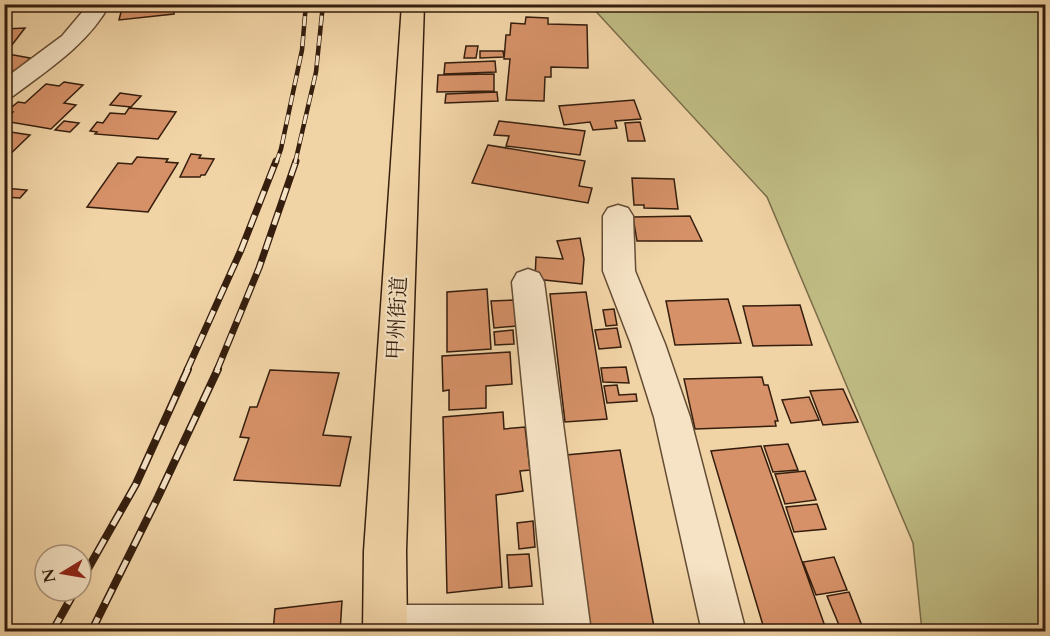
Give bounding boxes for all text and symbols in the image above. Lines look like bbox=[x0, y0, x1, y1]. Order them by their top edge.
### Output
street label: 甲州街道 bbox=[381, 275, 414, 361]
north arrow bbox=[33, 543, 93, 603]
text: N bbox=[37, 567, 61, 585]

